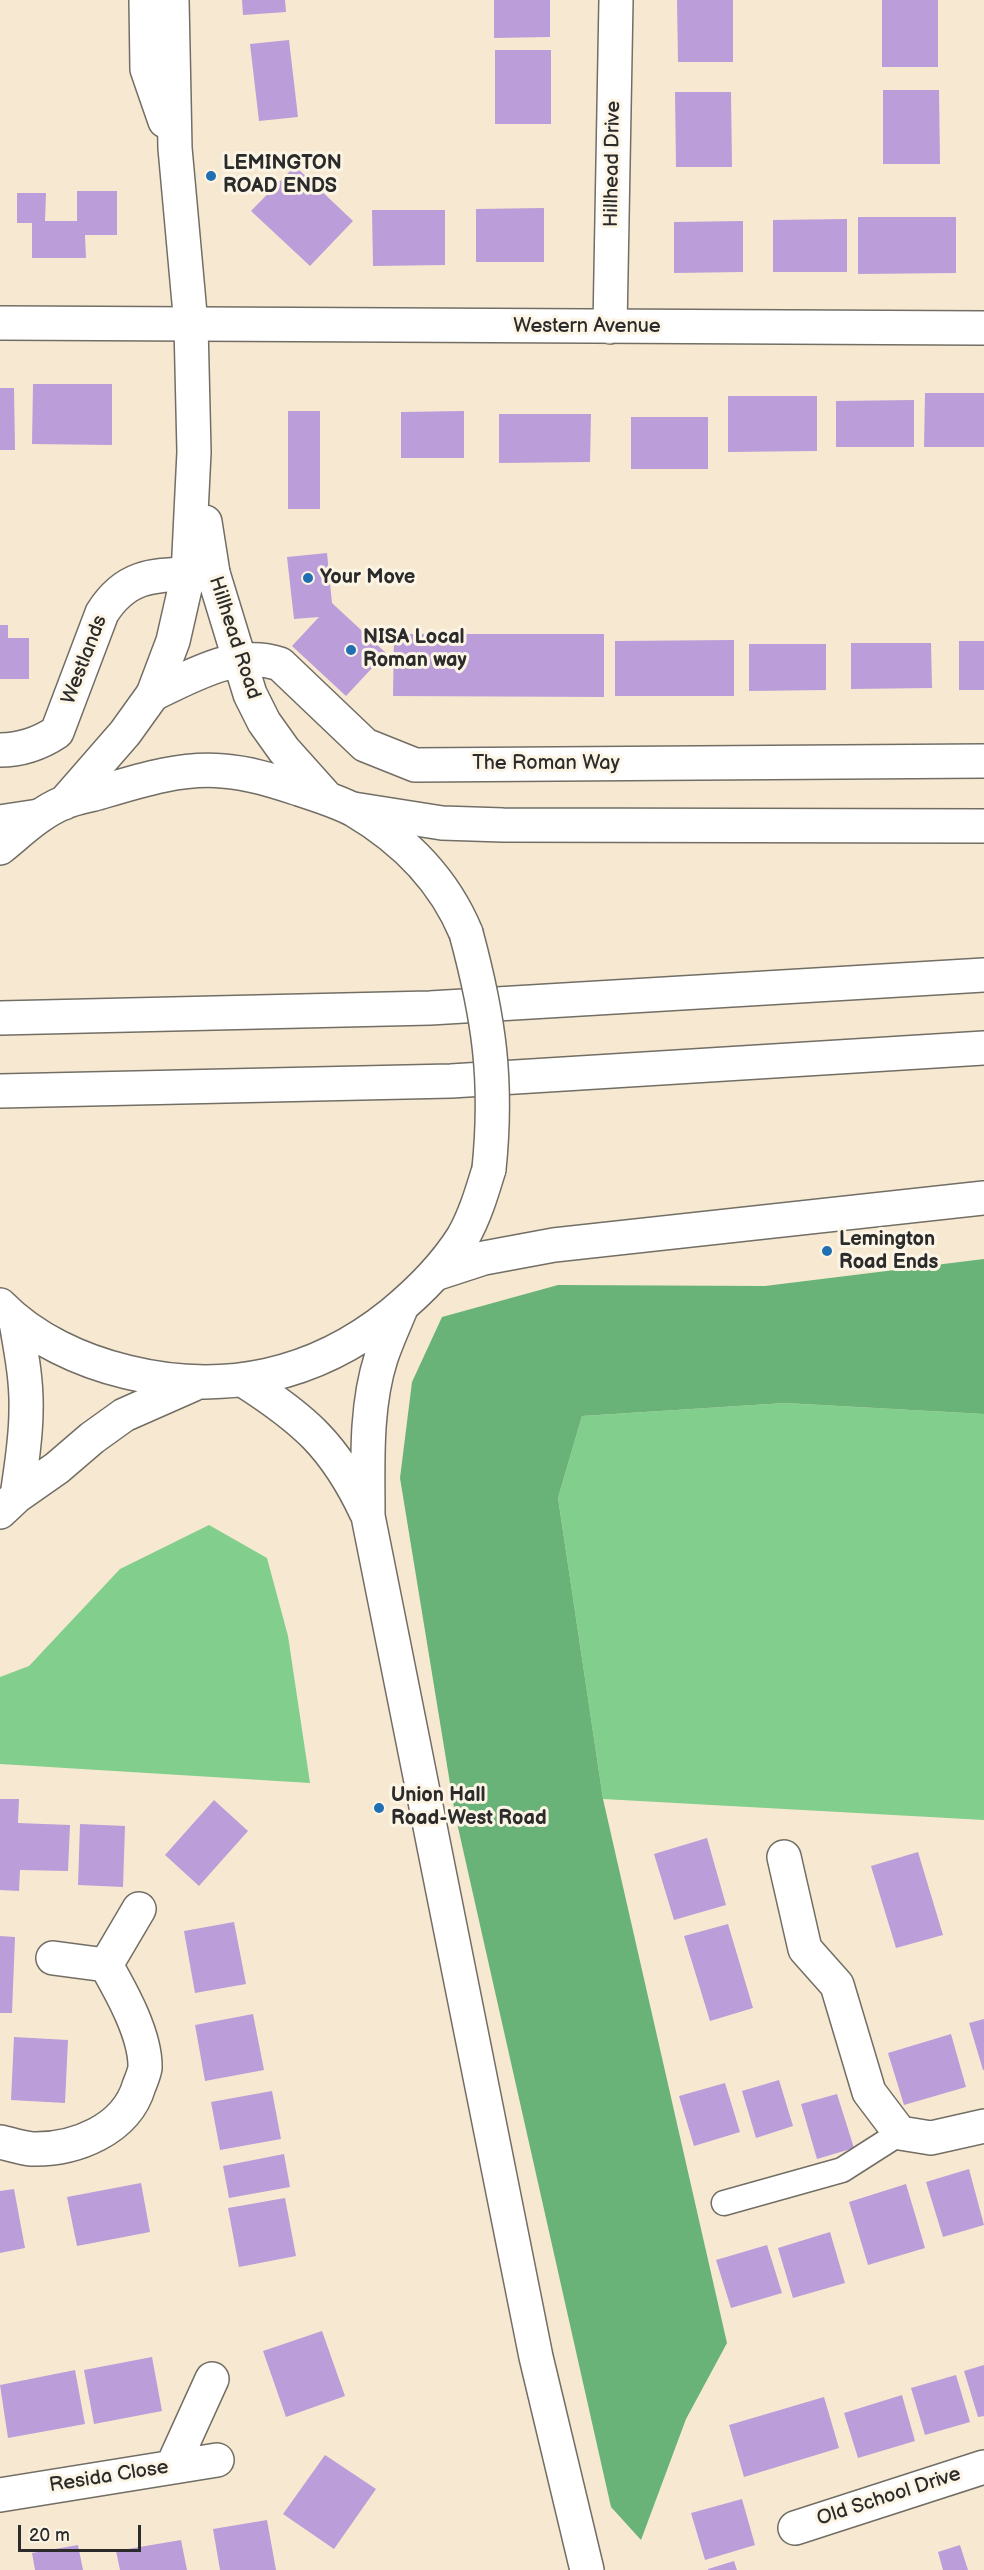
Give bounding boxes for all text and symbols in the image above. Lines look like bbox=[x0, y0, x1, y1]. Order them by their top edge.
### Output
street label: Hillhead Drive bbox=[600, 101, 626, 227]
place label: LEMINGTON ROAD ENDS bbox=[223, 152, 342, 199]
marker: LEMINGTON ROAD ENDS bbox=[204, 169, 218, 183]
street label: Western Avenue bbox=[513, 315, 661, 339]
place label: Your Move bbox=[320, 566, 415, 590]
marker: Your Move bbox=[301, 571, 315, 585]
street label: Hillhead Road bbox=[203, 574, 265, 702]
street label: Westlands bbox=[57, 612, 113, 708]
place label: NISA Local Roman way bbox=[363, 626, 467, 673]
marker: NISA Local Roman way bbox=[344, 643, 358, 657]
street label: The Roman Way bbox=[472, 752, 620, 776]
place label: Lemington Road Ends bbox=[839, 1228, 938, 1275]
marker: Lemington Road Ends bbox=[820, 1244, 834, 1258]
place label: Union Hall Road-West Road bbox=[391, 1784, 547, 1831]
marker: Union Hall Road-West Road bbox=[372, 1801, 386, 1815]
street label: Resida Close bbox=[48, 2456, 170, 2498]
street label: Old School Drive bbox=[814, 2462, 964, 2532]
scale bar bbox=[21, 2513, 144, 2551]
text: 20 m bbox=[29, 2525, 70, 2546]

